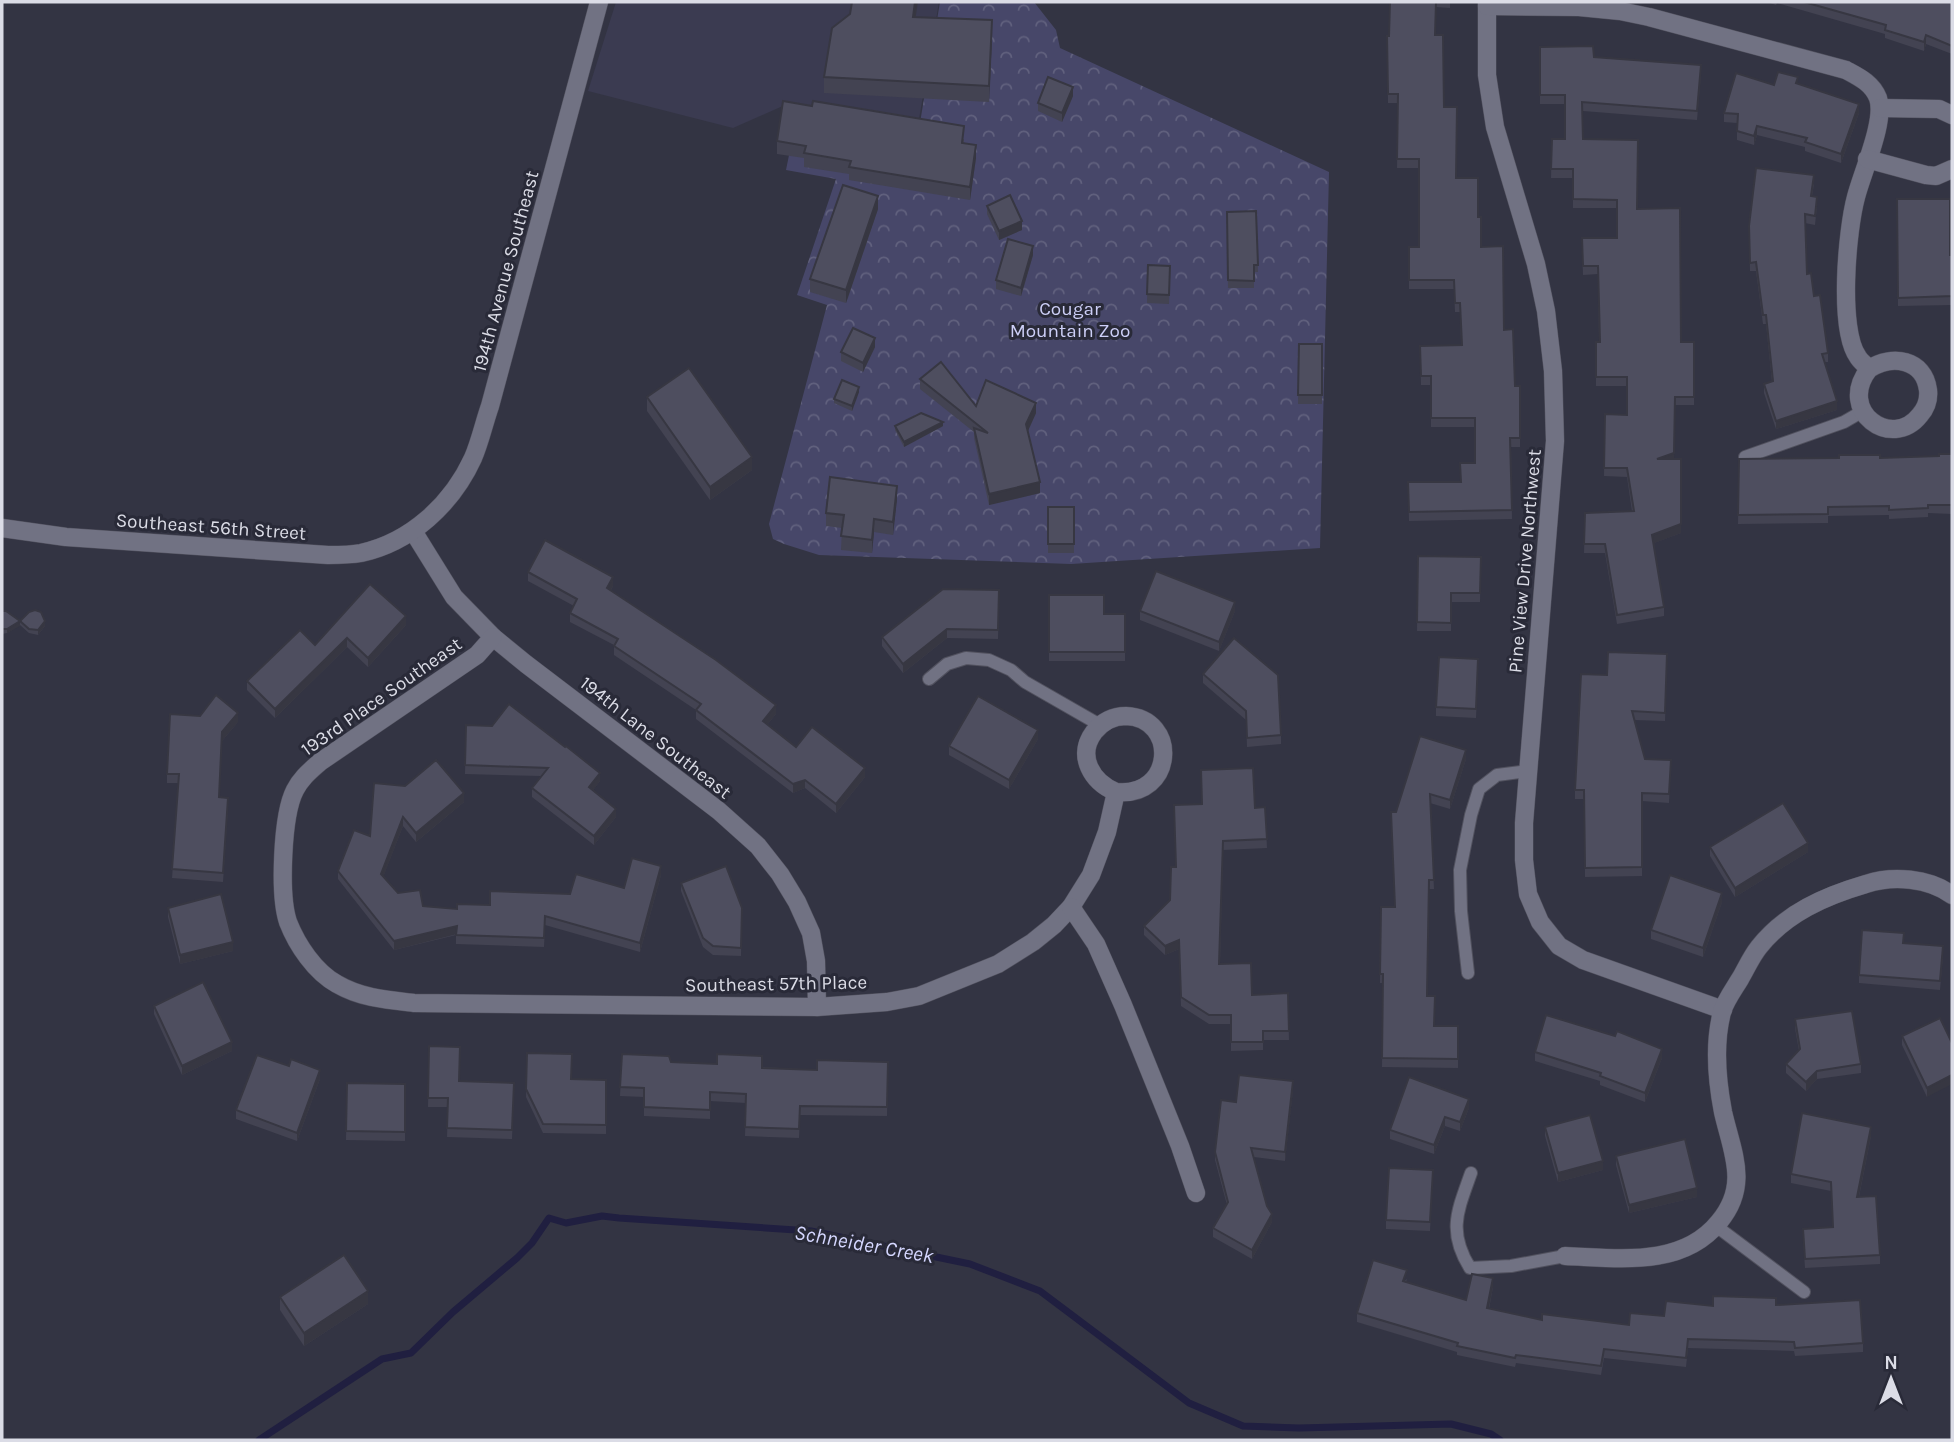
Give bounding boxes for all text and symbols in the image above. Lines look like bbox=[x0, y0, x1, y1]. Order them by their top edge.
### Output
street label: 194th Avenue Southeast bbox=[469, 168, 543, 374]
park label: Cougar Mountain Zoo bbox=[1010, 298, 1130, 342]
street label: Pine View Drive Northwest bbox=[1504, 448, 1546, 674]
street label: Southeast 56th Street bbox=[115, 509, 307, 545]
street label: 193rd Place Southeast bbox=[297, 633, 466, 761]
street label: 194th Lane Southeast bbox=[576, 672, 735, 804]
street label: Southeast 57th Place bbox=[685, 971, 867, 997]
water label: Schneider Creek bbox=[793, 1220, 936, 1268]
north arrow bbox=[1856, 1344, 1926, 1414]
text: N bbox=[1884, 1352, 1898, 1374]

